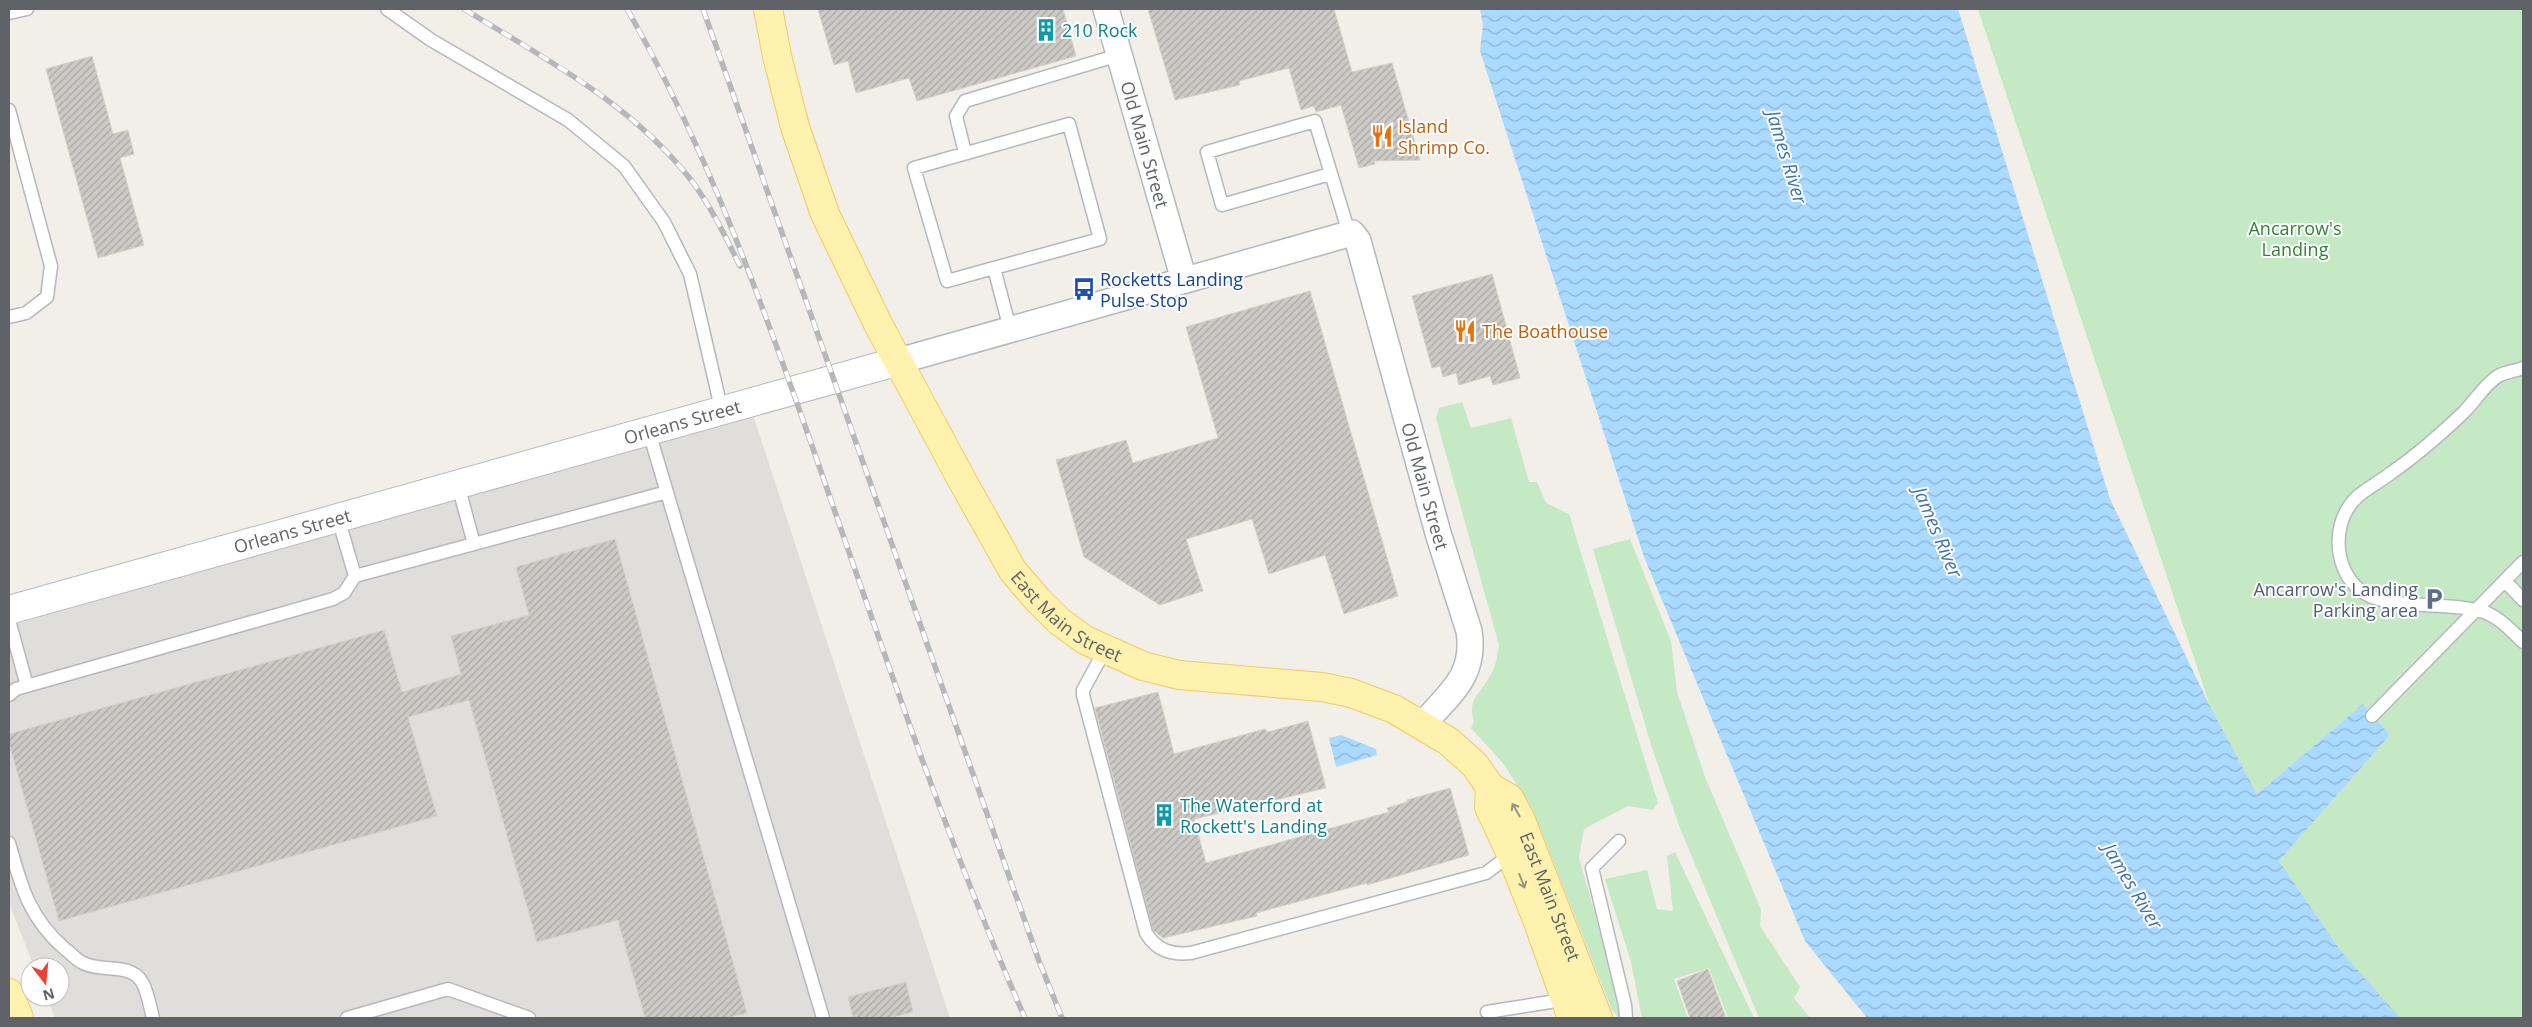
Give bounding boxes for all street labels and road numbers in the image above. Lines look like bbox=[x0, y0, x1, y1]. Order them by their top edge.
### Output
street label: Old Main Street bbox=[1115, 78, 1175, 211]
street label: Orleans Street bbox=[621, 394, 743, 449]
street label: Old Main Street bbox=[1396, 420, 1455, 553]
street label: Orleans Street bbox=[231, 503, 353, 559]
street label: East Main Street bbox=[1006, 565, 1126, 667]
street label: East Main Street bbox=[1515, 828, 1587, 964]

